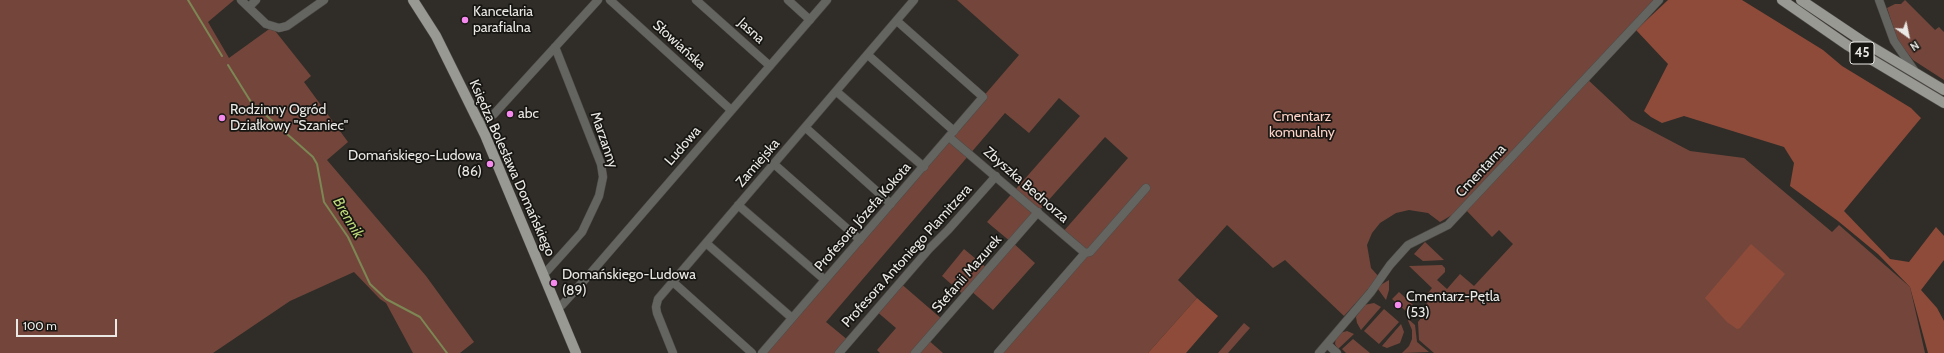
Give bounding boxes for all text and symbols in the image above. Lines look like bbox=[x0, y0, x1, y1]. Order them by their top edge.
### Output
place label: Kancelaria parafialna bbox=[473, 4, 533, 36]
marker: Kancelaria parafialna bbox=[460, 15, 470, 25]
street label: Jasna bbox=[734, 15, 768, 47]
north arrow bbox=[1888, 16, 1928, 56]
street label: Słowiańska bbox=[649, 17, 709, 73]
text: N bbox=[1907, 38, 1922, 54]
road number: 45 bbox=[1850, 42, 1874, 64]
street label: Księdza Bolesława Domańskiego bbox=[465, 77, 559, 259]
place label: Rodzinny Ogród Działkowy "Szaniec" bbox=[230, 102, 348, 134]
place label: abc bbox=[518, 106, 539, 122]
marker: abc bbox=[505, 109, 515, 119]
park label: Cmentarz komunalny bbox=[1269, 109, 1335, 142]
street label: Marzanny bbox=[587, 110, 621, 170]
marker: Rodzinny Ogród Działkowy "Szaniec" bbox=[217, 113, 227, 123]
street label: Ludowa bbox=[661, 123, 705, 169]
street label: Zamiejska bbox=[733, 135, 783, 191]
street label: Cmentarna bbox=[1452, 141, 1510, 201]
street label: Zbyszka Bednorza bbox=[980, 143, 1072, 227]
place label: Domańskiego-Ludowa (86) bbox=[348, 148, 482, 180]
marker: Domańskiego-Ludowa (86) bbox=[485, 159, 495, 169]
street label: Profesora Józefa Kokota bbox=[811, 159, 915, 275]
street label: Profesora Antoniego Plamitzera bbox=[838, 181, 976, 331]
water label: Brennik bbox=[329, 194, 367, 242]
street label: Stefanii Mazurek bbox=[929, 232, 1005, 316]
place label: Domańskiego-Ludowa (89) bbox=[562, 267, 696, 300]
marker: Domańskiego-Ludowa (89) bbox=[549, 278, 559, 288]
place label: Cmentarz-Pętla (53) bbox=[1406, 289, 1500, 322]
marker: Cmentarz-Pętla (53) bbox=[1393, 300, 1403, 310]
scale bar bbox=[18, 311, 119, 337]
text: 100 m bbox=[23, 318, 57, 333]

